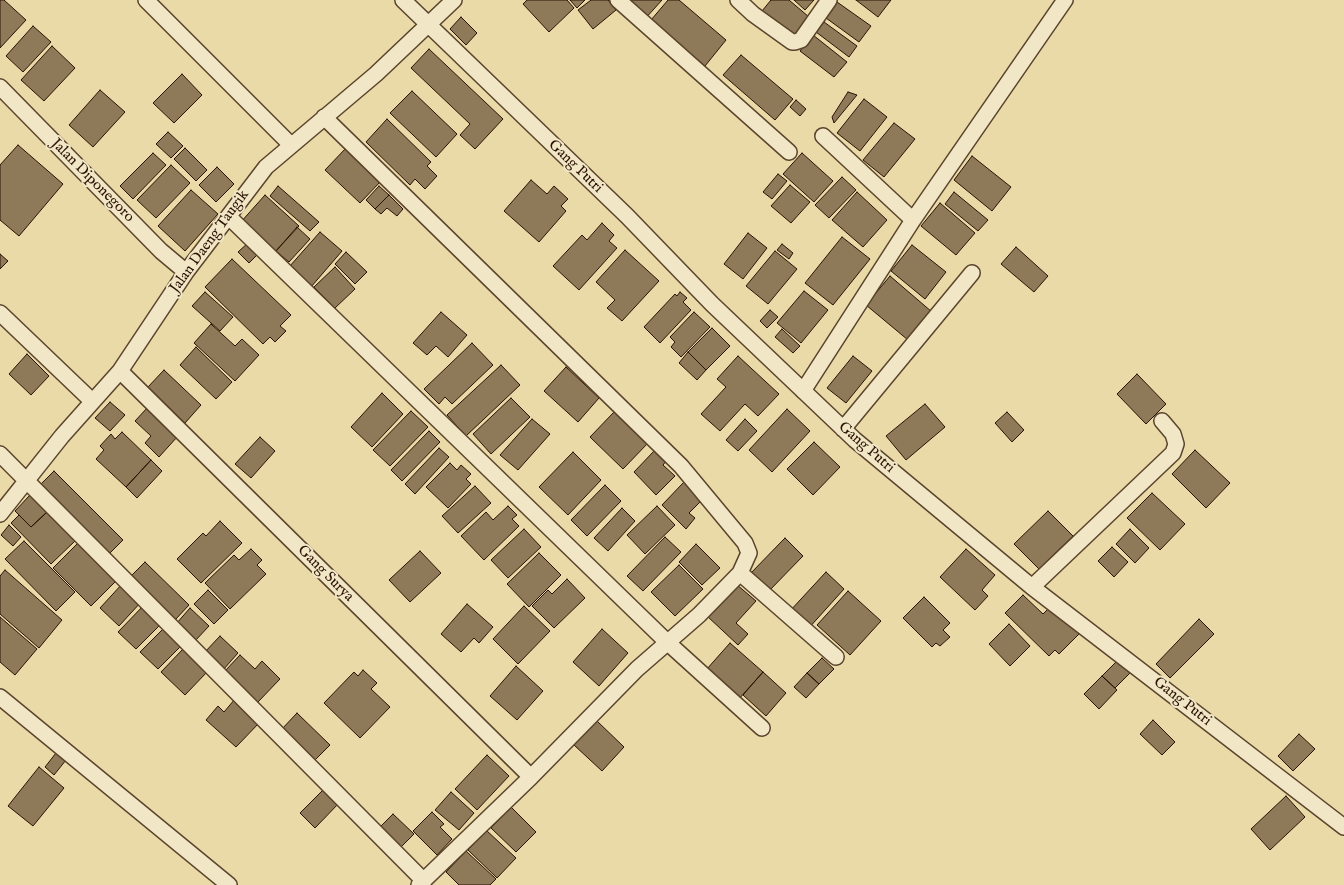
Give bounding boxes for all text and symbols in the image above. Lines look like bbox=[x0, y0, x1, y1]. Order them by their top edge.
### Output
street label: Jalan Diponegoro bbox=[46, 135, 138, 227]
street label: Gang Putri bbox=[544, 137, 606, 197]
street label: Jalan Daeng Taugik bbox=[167, 187, 253, 297]
street label: Gang Putri bbox=[834, 419, 898, 477]
street label: Gang Surya bbox=[293, 542, 357, 606]
street label: Gang Putri bbox=[1149, 674, 1215, 730]

